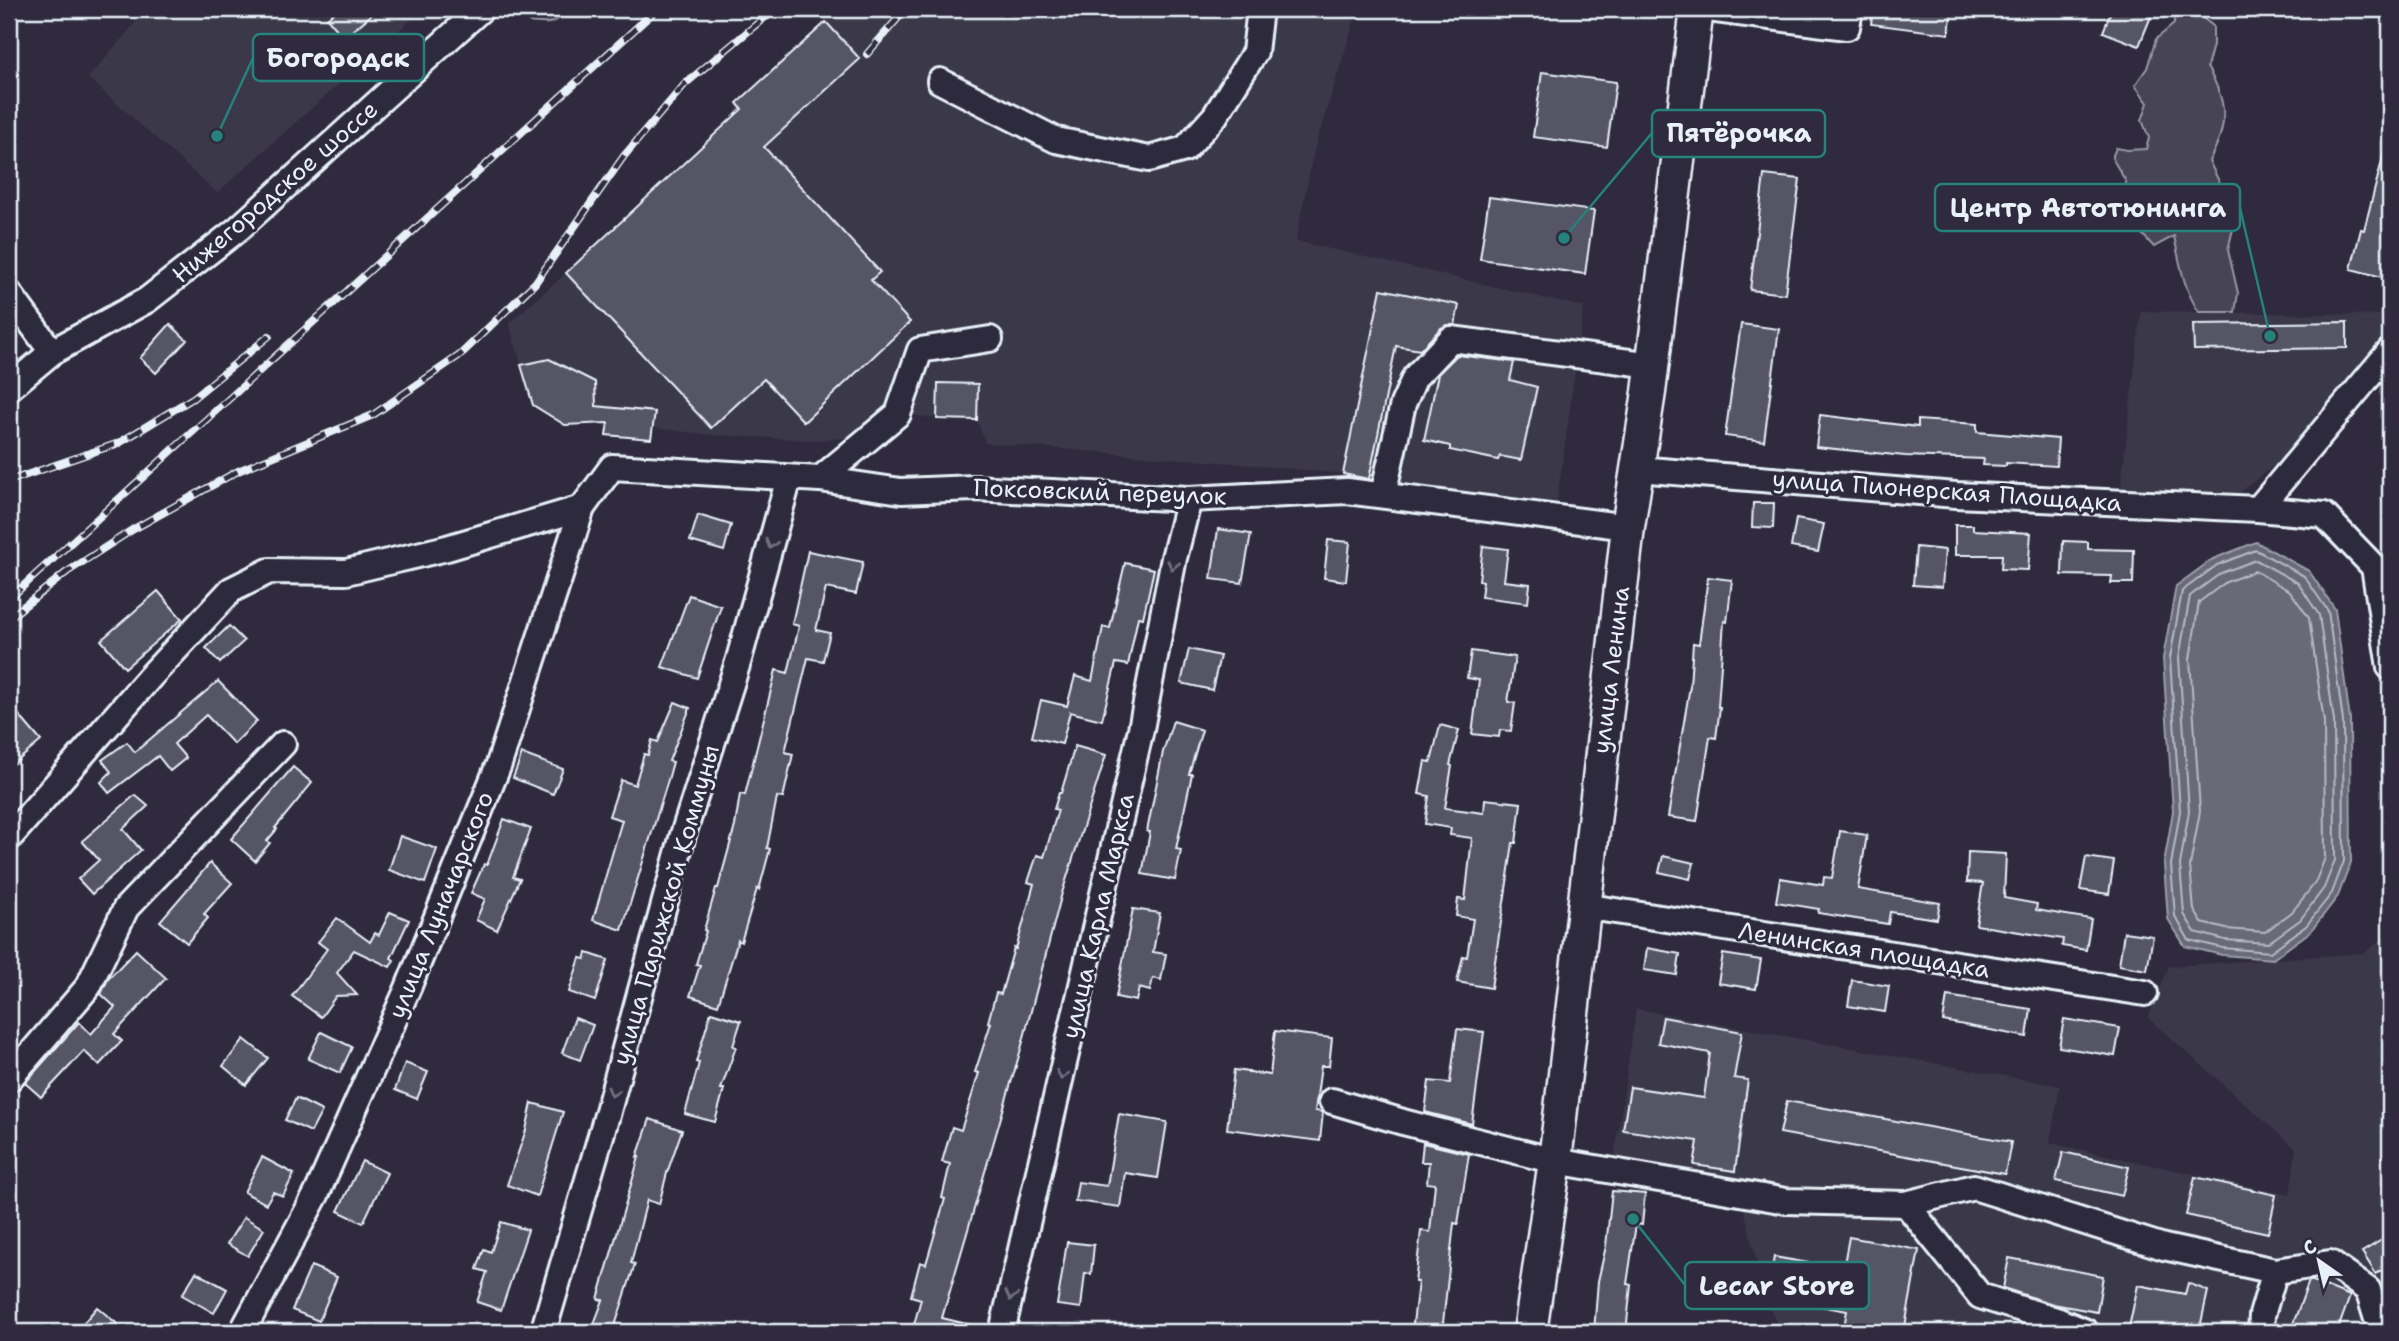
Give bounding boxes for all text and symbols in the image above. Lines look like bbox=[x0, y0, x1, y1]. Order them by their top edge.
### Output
callout: Богородск bbox=[253, 34, 424, 81]
text: Богородск bbox=[266, 40, 410, 75]
street label: Нижегородское шоссе bbox=[165, 94, 385, 290]
callout: Пятёрочка bbox=[1652, 110, 1825, 157]
text: Пятёрочка bbox=[1666, 115, 1812, 150]
callout: Центр Автотюнинга bbox=[1935, 184, 2240, 231]
text: Центр Автотюнинга bbox=[1950, 190, 2226, 225]
street label: улица Пионерская Площадка bbox=[1771, 463, 2123, 519]
street label: Поксовский переулок bbox=[973, 472, 1227, 512]
one-way arrow bbox=[765, 538, 779, 550]
one-way arrow bbox=[1166, 559, 1181, 571]
street label: улица Ленина bbox=[1585, 584, 1637, 756]
street label: улица Парижской Коммуны bbox=[605, 741, 727, 1069]
street label: улица Луначарского bbox=[381, 787, 501, 1023]
street label: улица Карла Маркса bbox=[1054, 790, 1142, 1042]
street label: Ленинская площадка bbox=[1736, 914, 1992, 986]
one-way arrow bbox=[1055, 1069, 1070, 1081]
one-way arrow bbox=[607, 1086, 622, 1098]
north arrow bbox=[2284, 1226, 2354, 1296]
text: С bbox=[2298, 1234, 2322, 1261]
callout: Lecar Store bbox=[1685, 1262, 1869, 1309]
text: Lecar Store bbox=[1699, 1268, 1855, 1303]
one-way arrow bbox=[1005, 1290, 1019, 1302]

